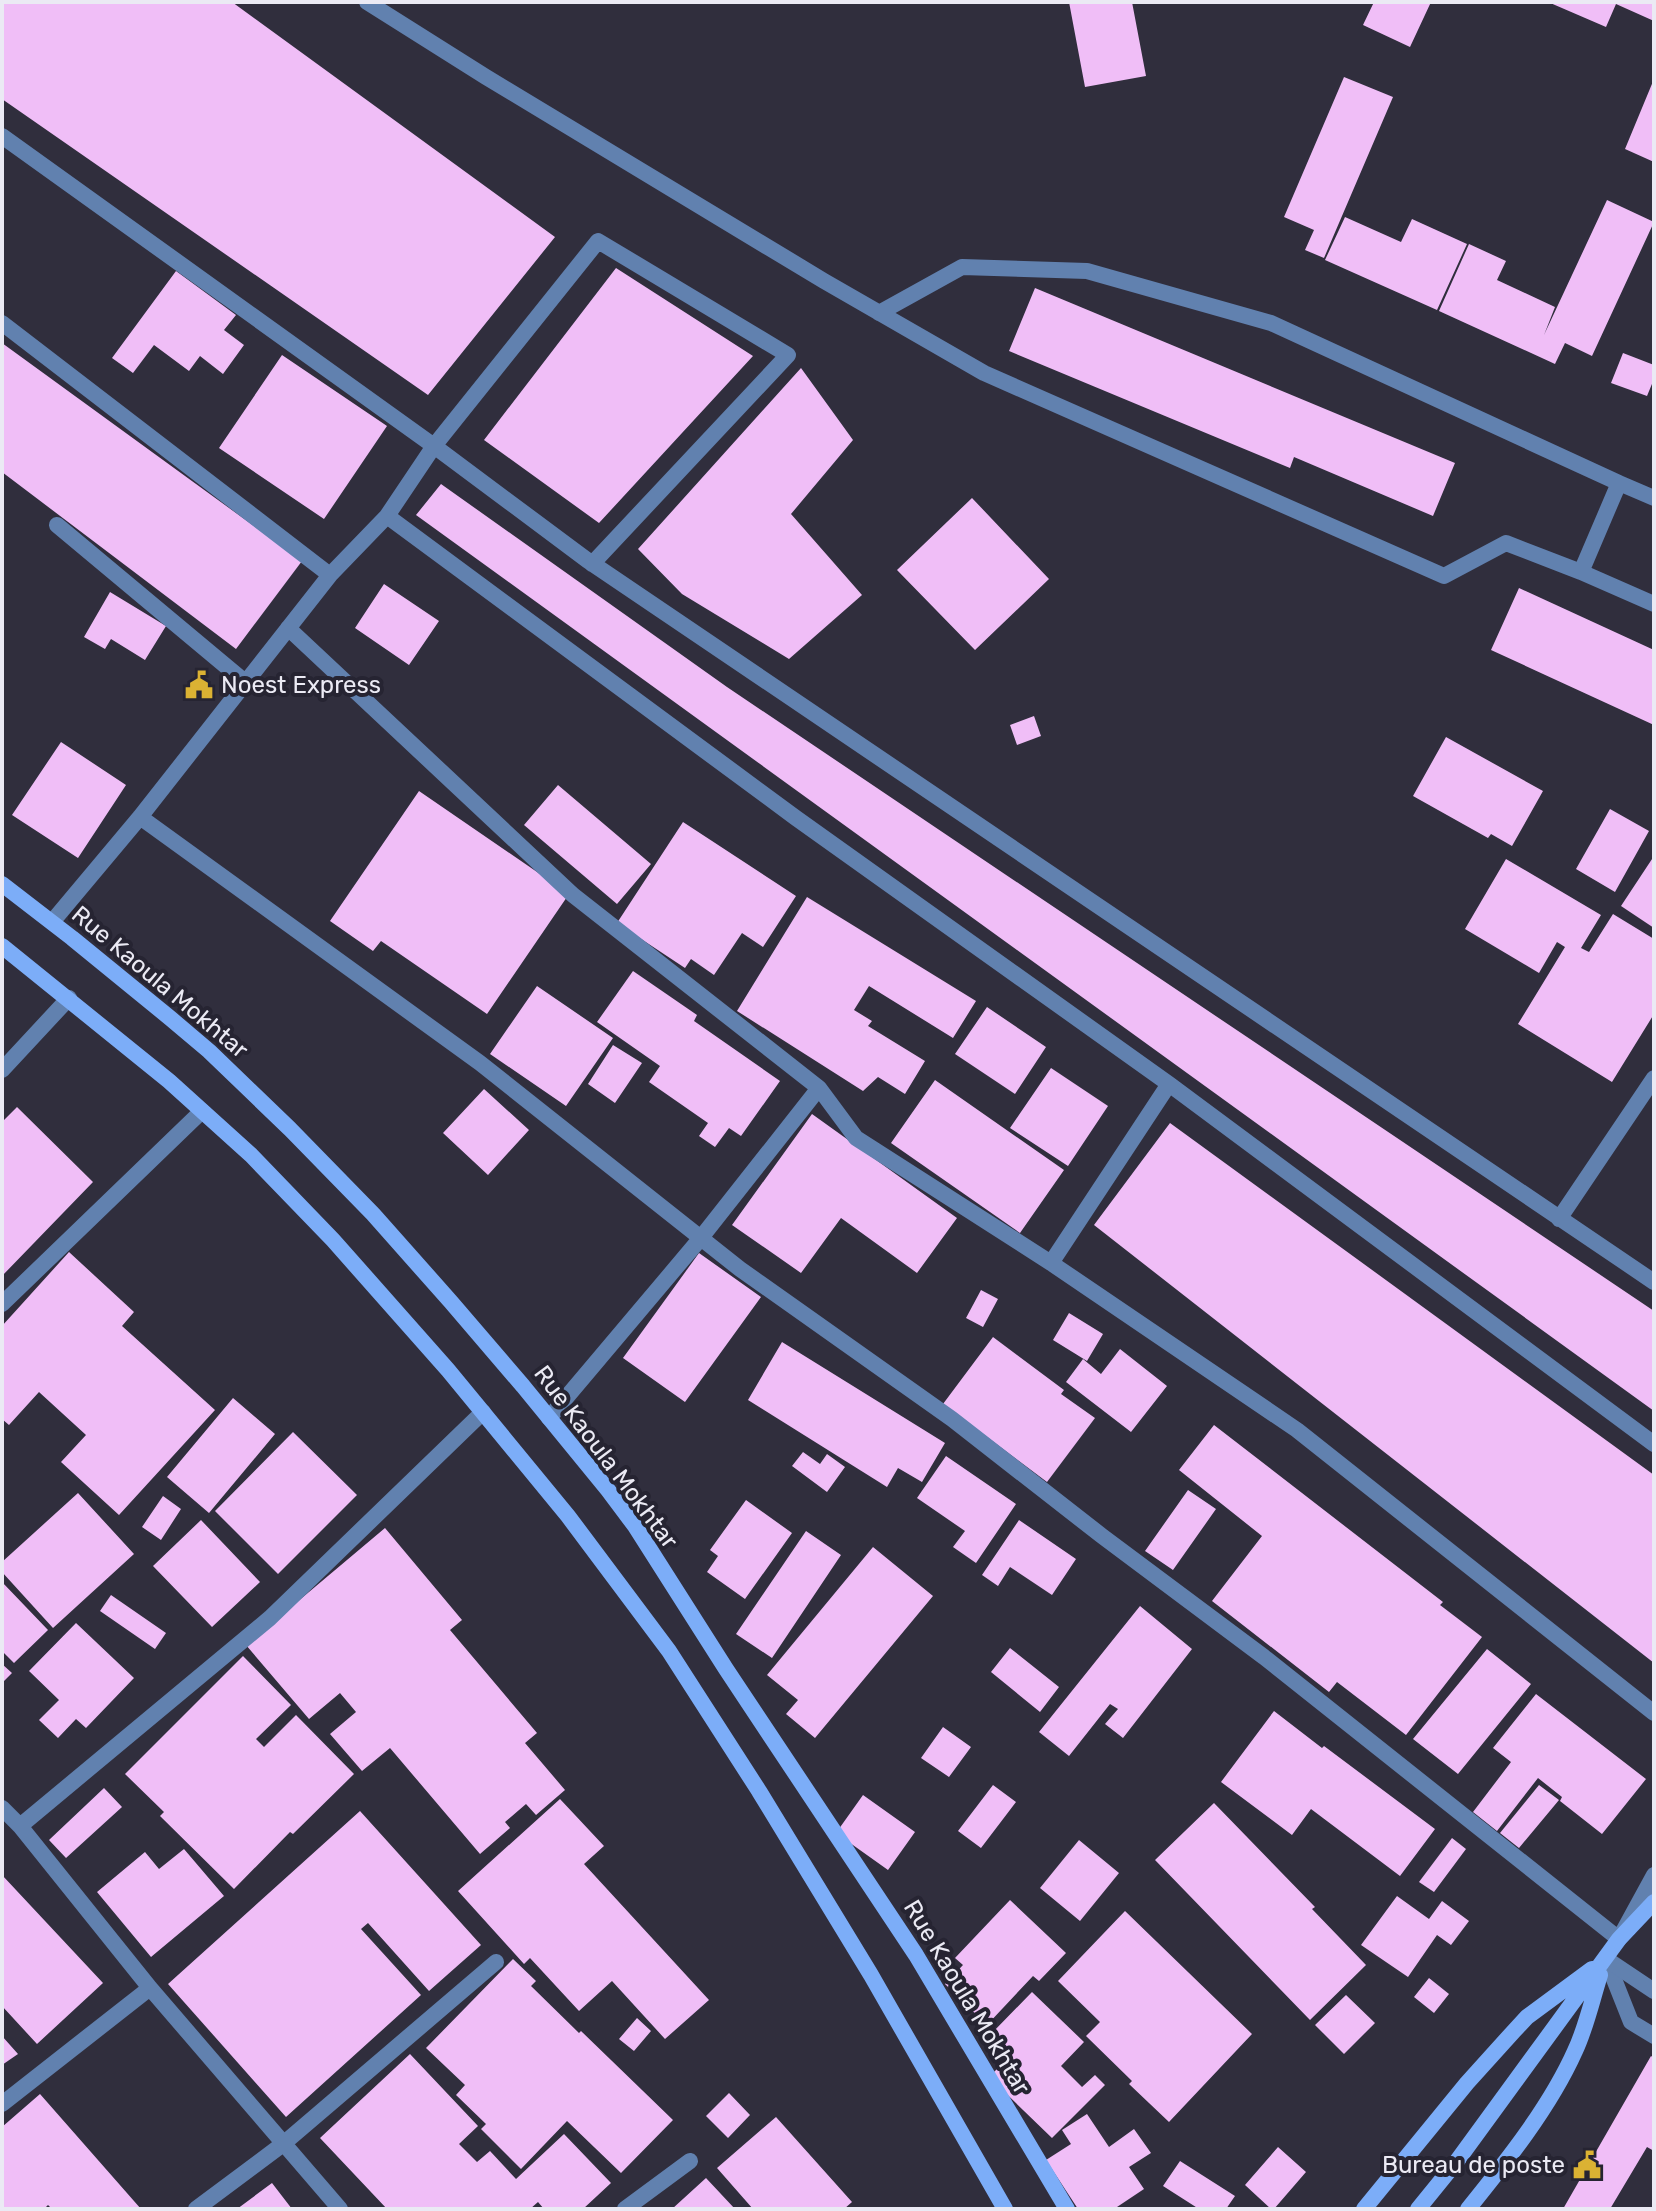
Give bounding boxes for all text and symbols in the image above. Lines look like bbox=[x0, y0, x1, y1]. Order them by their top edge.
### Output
public building icon: Noest Express bbox=[184, 670, 214, 700]
place label: Noest Express bbox=[221, 671, 381, 699]
street label: Rue Kaoula Mokhtar bbox=[66, 900, 254, 1064]
street label: Rue Kaoula Mokhtar bbox=[528, 1360, 684, 1554]
street label: Rue Kaoula Mokhtar bbox=[898, 1895, 1036, 2099]
public building icon: Bureau de poste bbox=[1572, 2150, 1602, 2180]
place label: Bureau de poste bbox=[1382, 2151, 1565, 2179]

